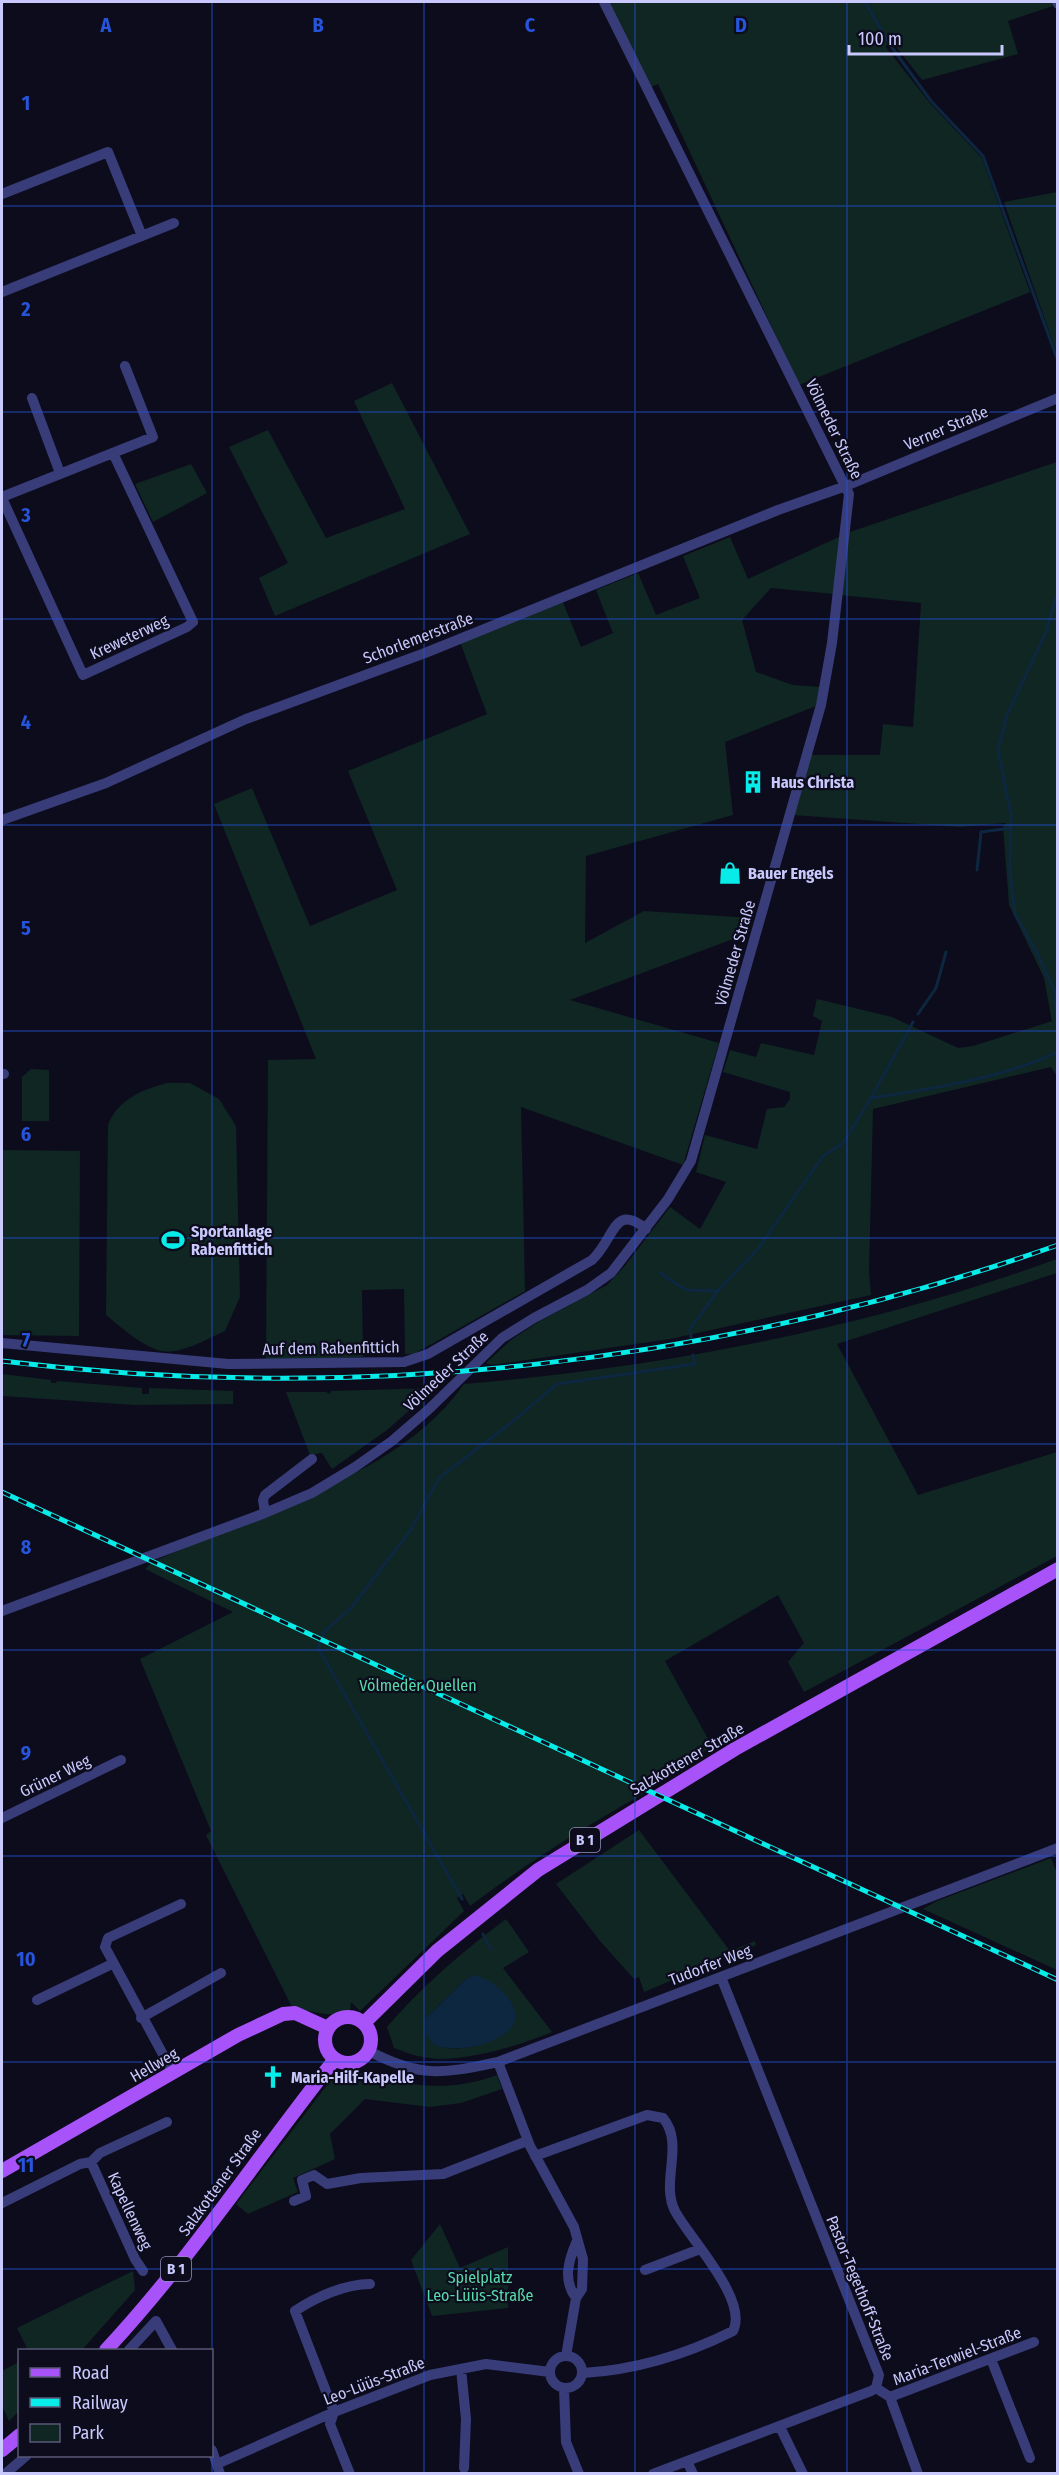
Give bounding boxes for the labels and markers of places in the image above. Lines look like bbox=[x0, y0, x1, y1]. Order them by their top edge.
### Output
building icon: Haus Christa bbox=[740, 769, 766, 795]
place label: Haus Christa bbox=[771, 773, 854, 792]
shop icon: Bauer Engels bbox=[717, 860, 743, 886]
place label: Bauer Engels bbox=[748, 864, 833, 883]
place label: Sportanlage Rabenfittich bbox=[191, 1222, 273, 1259]
sports icon: Sportanlage Rabenfittich bbox=[160, 1227, 186, 1253]
church icon: Maria-Hilf-Kapelle bbox=[260, 2064, 286, 2090]
place label: Maria-Hilf-Kapelle bbox=[291, 2068, 414, 2087]

